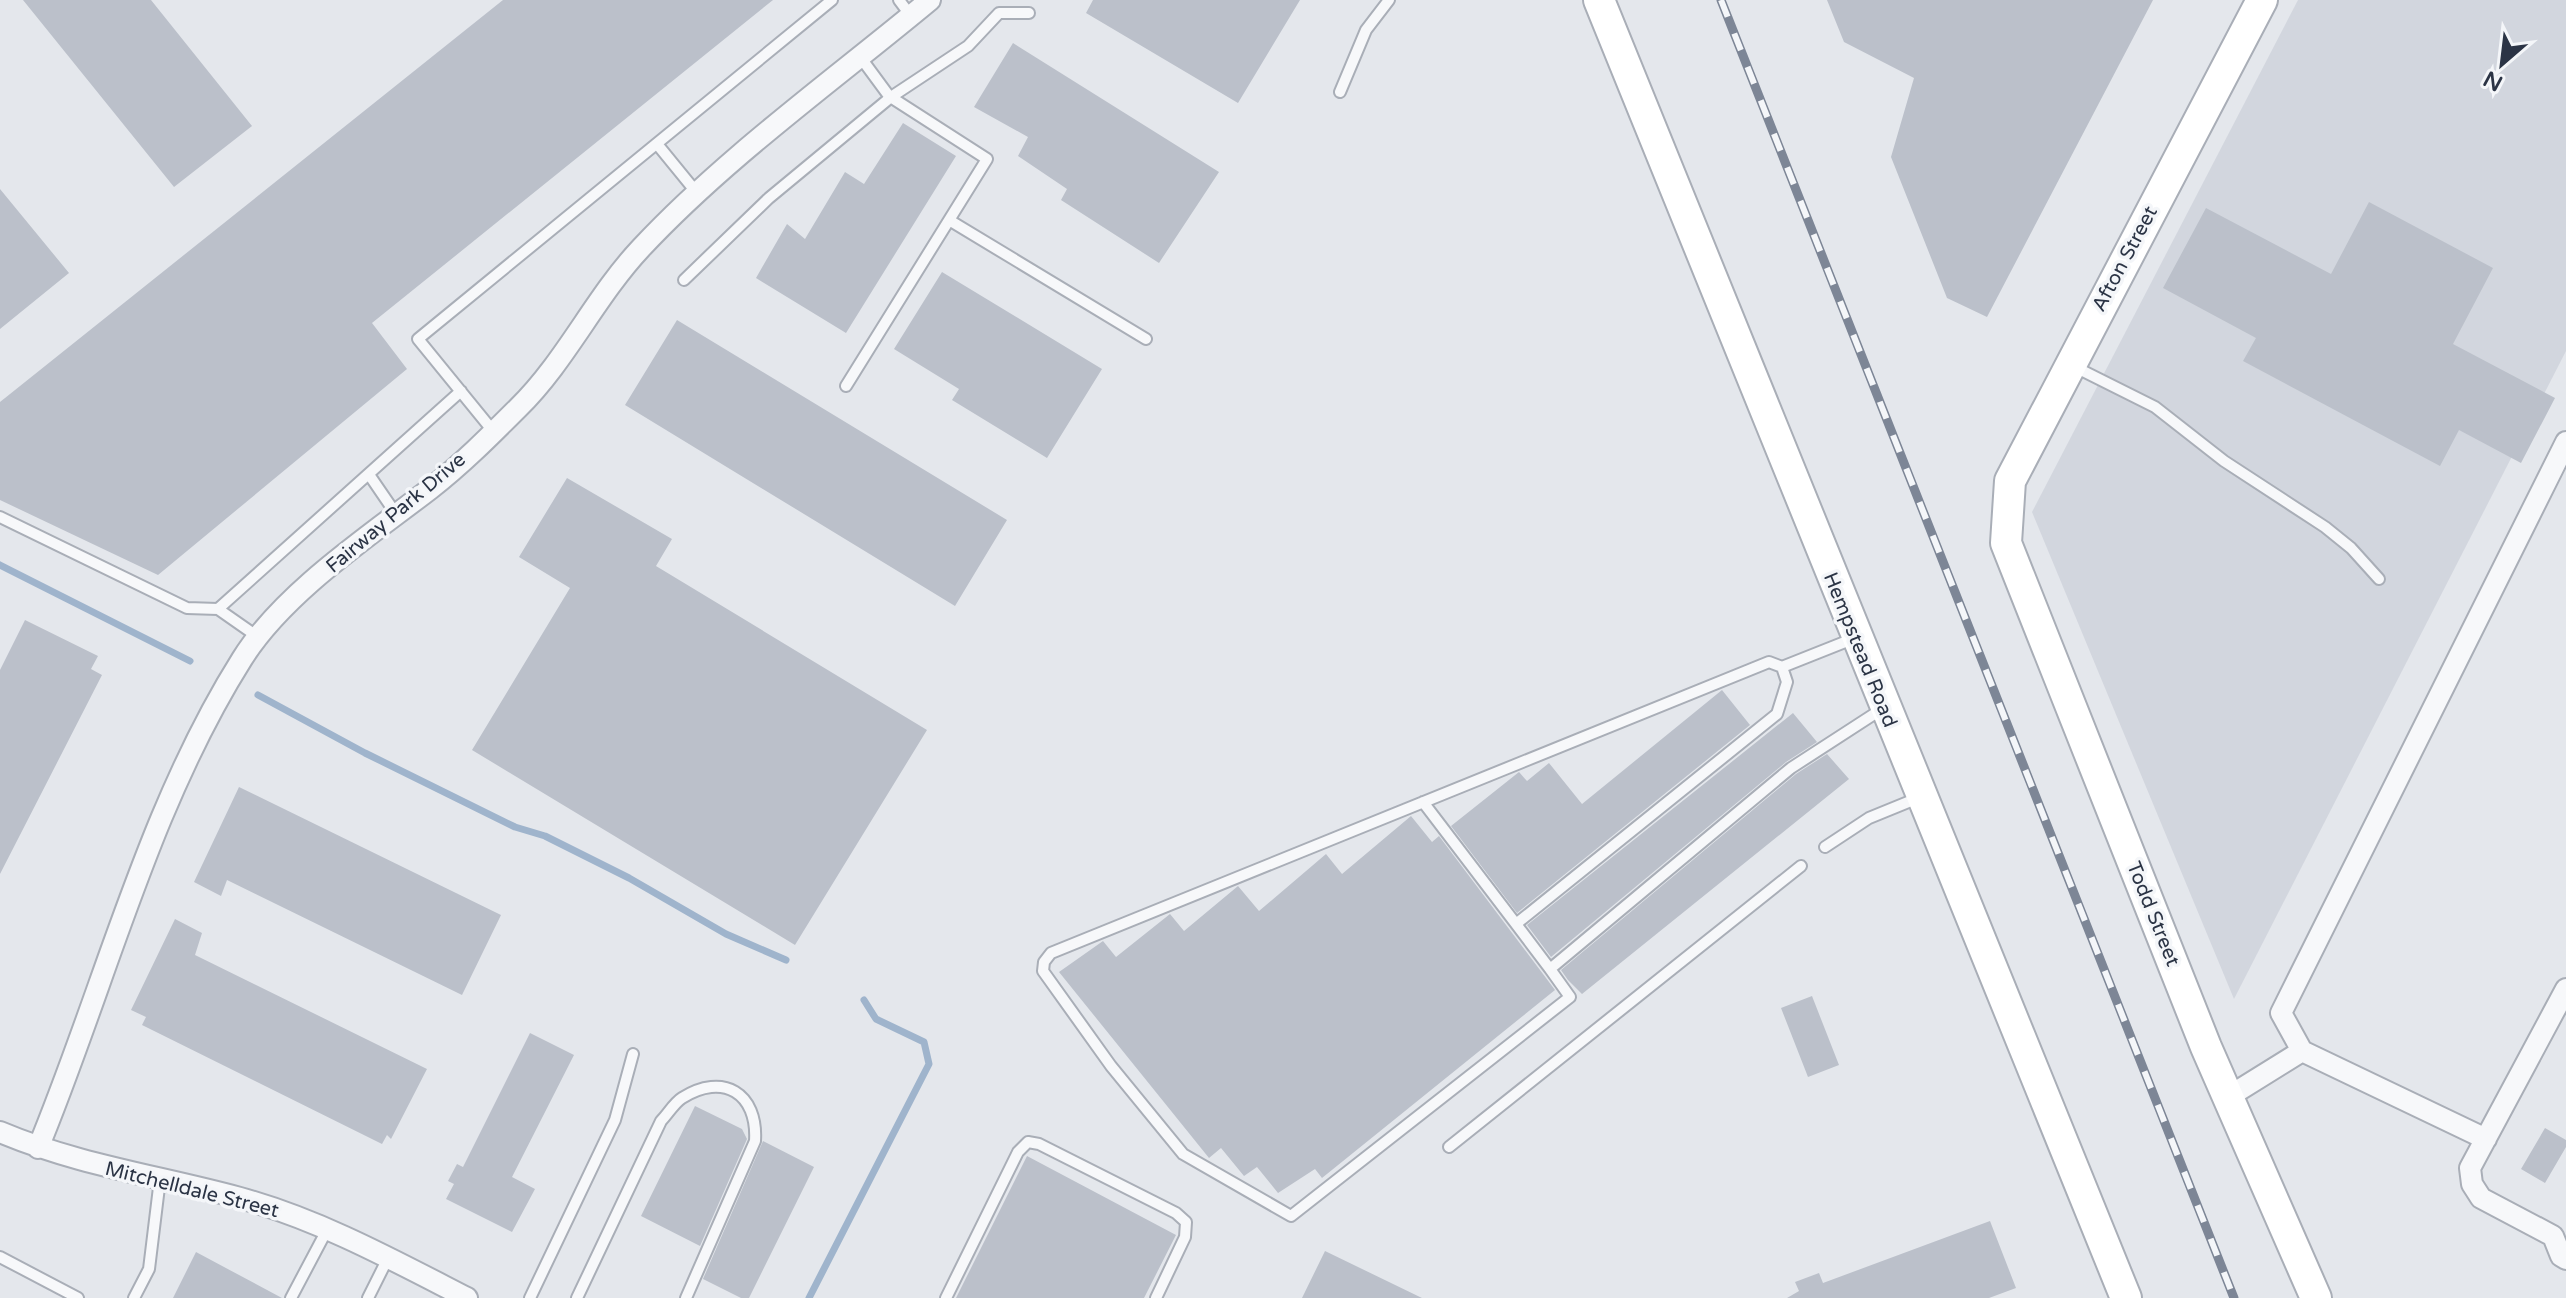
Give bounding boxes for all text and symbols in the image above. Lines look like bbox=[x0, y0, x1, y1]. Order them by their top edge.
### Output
north arrow bbox=[2462, 24, 2542, 104]
text: N bbox=[2479, 65, 2507, 96]
street label: Afton Street bbox=[2087, 202, 2163, 316]
street label: Fairway Park Drive bbox=[321, 448, 471, 578]
street label: Hempstead Road bbox=[1818, 569, 1902, 731]
street label: Todd Street bbox=[2121, 858, 2185, 970]
street label: Mitchelldale Street bbox=[103, 1157, 282, 1223]

